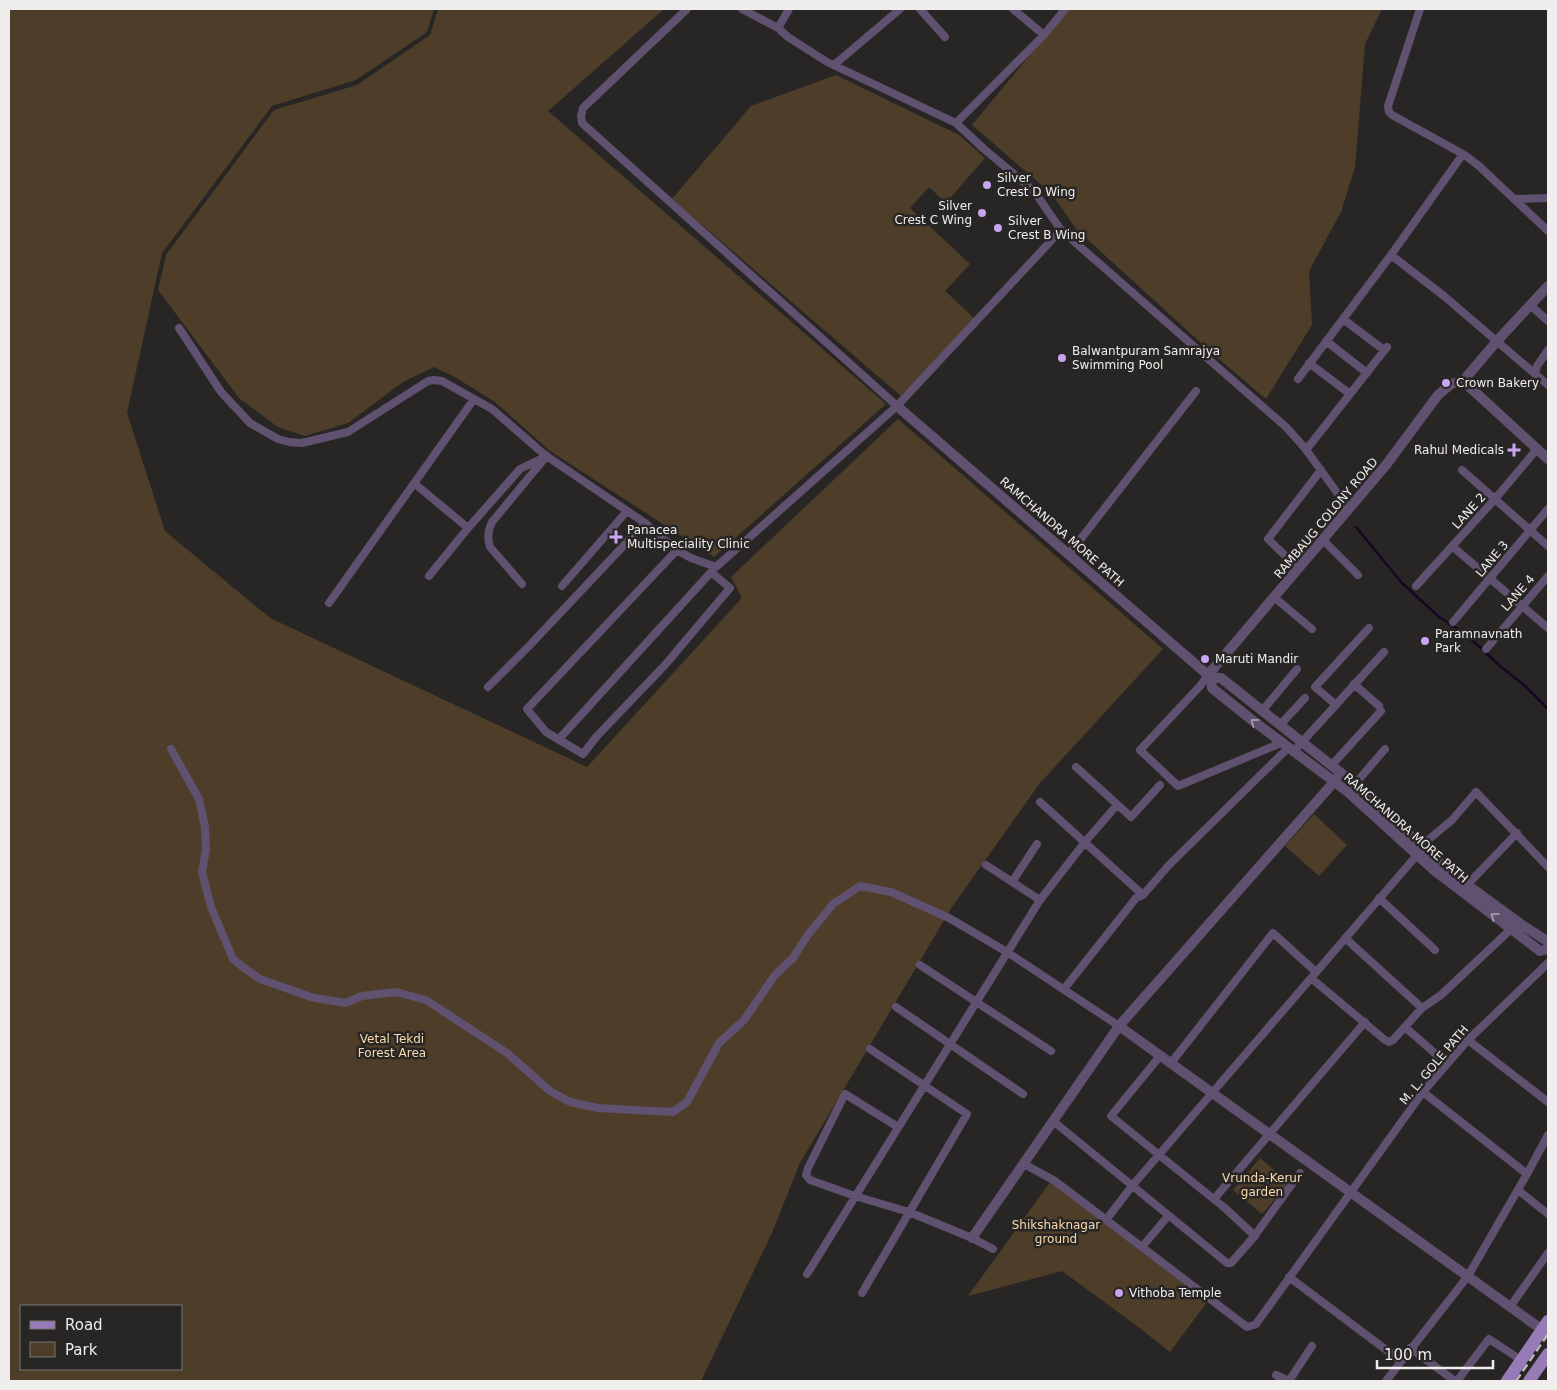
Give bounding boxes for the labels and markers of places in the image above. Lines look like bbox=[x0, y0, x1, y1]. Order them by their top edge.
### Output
place label: Silver Crest D Wing bbox=[997, 171, 1075, 199]
marker: Silver Crest D Wing bbox=[981, 179, 993, 191]
place label: Silver Crest C Wing bbox=[894, 199, 972, 227]
marker: Silver Crest C Wing bbox=[976, 207, 988, 219]
place label: Silver Crest B Wing bbox=[1008, 214, 1085, 242]
marker: Silver Crest B Wing bbox=[992, 222, 1004, 234]
place label: Balwantpuram Samrajya Swimming Pool bbox=[1072, 344, 1220, 372]
marker: Balwantpuram Samrajya Swimming Pool bbox=[1056, 352, 1068, 364]
place label: Crown Bakery bbox=[1456, 376, 1539, 390]
marker: Crown Bakery bbox=[1440, 377, 1452, 389]
place label: Rahul Medicals bbox=[1414, 443, 1504, 457]
marker: Rahul Medicals bbox=[1508, 444, 1520, 456]
place label: Panacea Multispeciality Clinic bbox=[627, 523, 750, 551]
marker: Panacea Multispeciality Clinic bbox=[609, 530, 623, 544]
place label: Paramnavnath Park bbox=[1435, 627, 1522, 655]
marker: Paramnavnath Park bbox=[1419, 635, 1431, 647]
place label: Maruti Mandir bbox=[1215, 652, 1298, 666]
marker: Maruti Mandir bbox=[1199, 653, 1211, 665]
place label: Vithoba Temple bbox=[1129, 1286, 1221, 1300]
marker: Vithoba Temple bbox=[1113, 1287, 1125, 1299]

